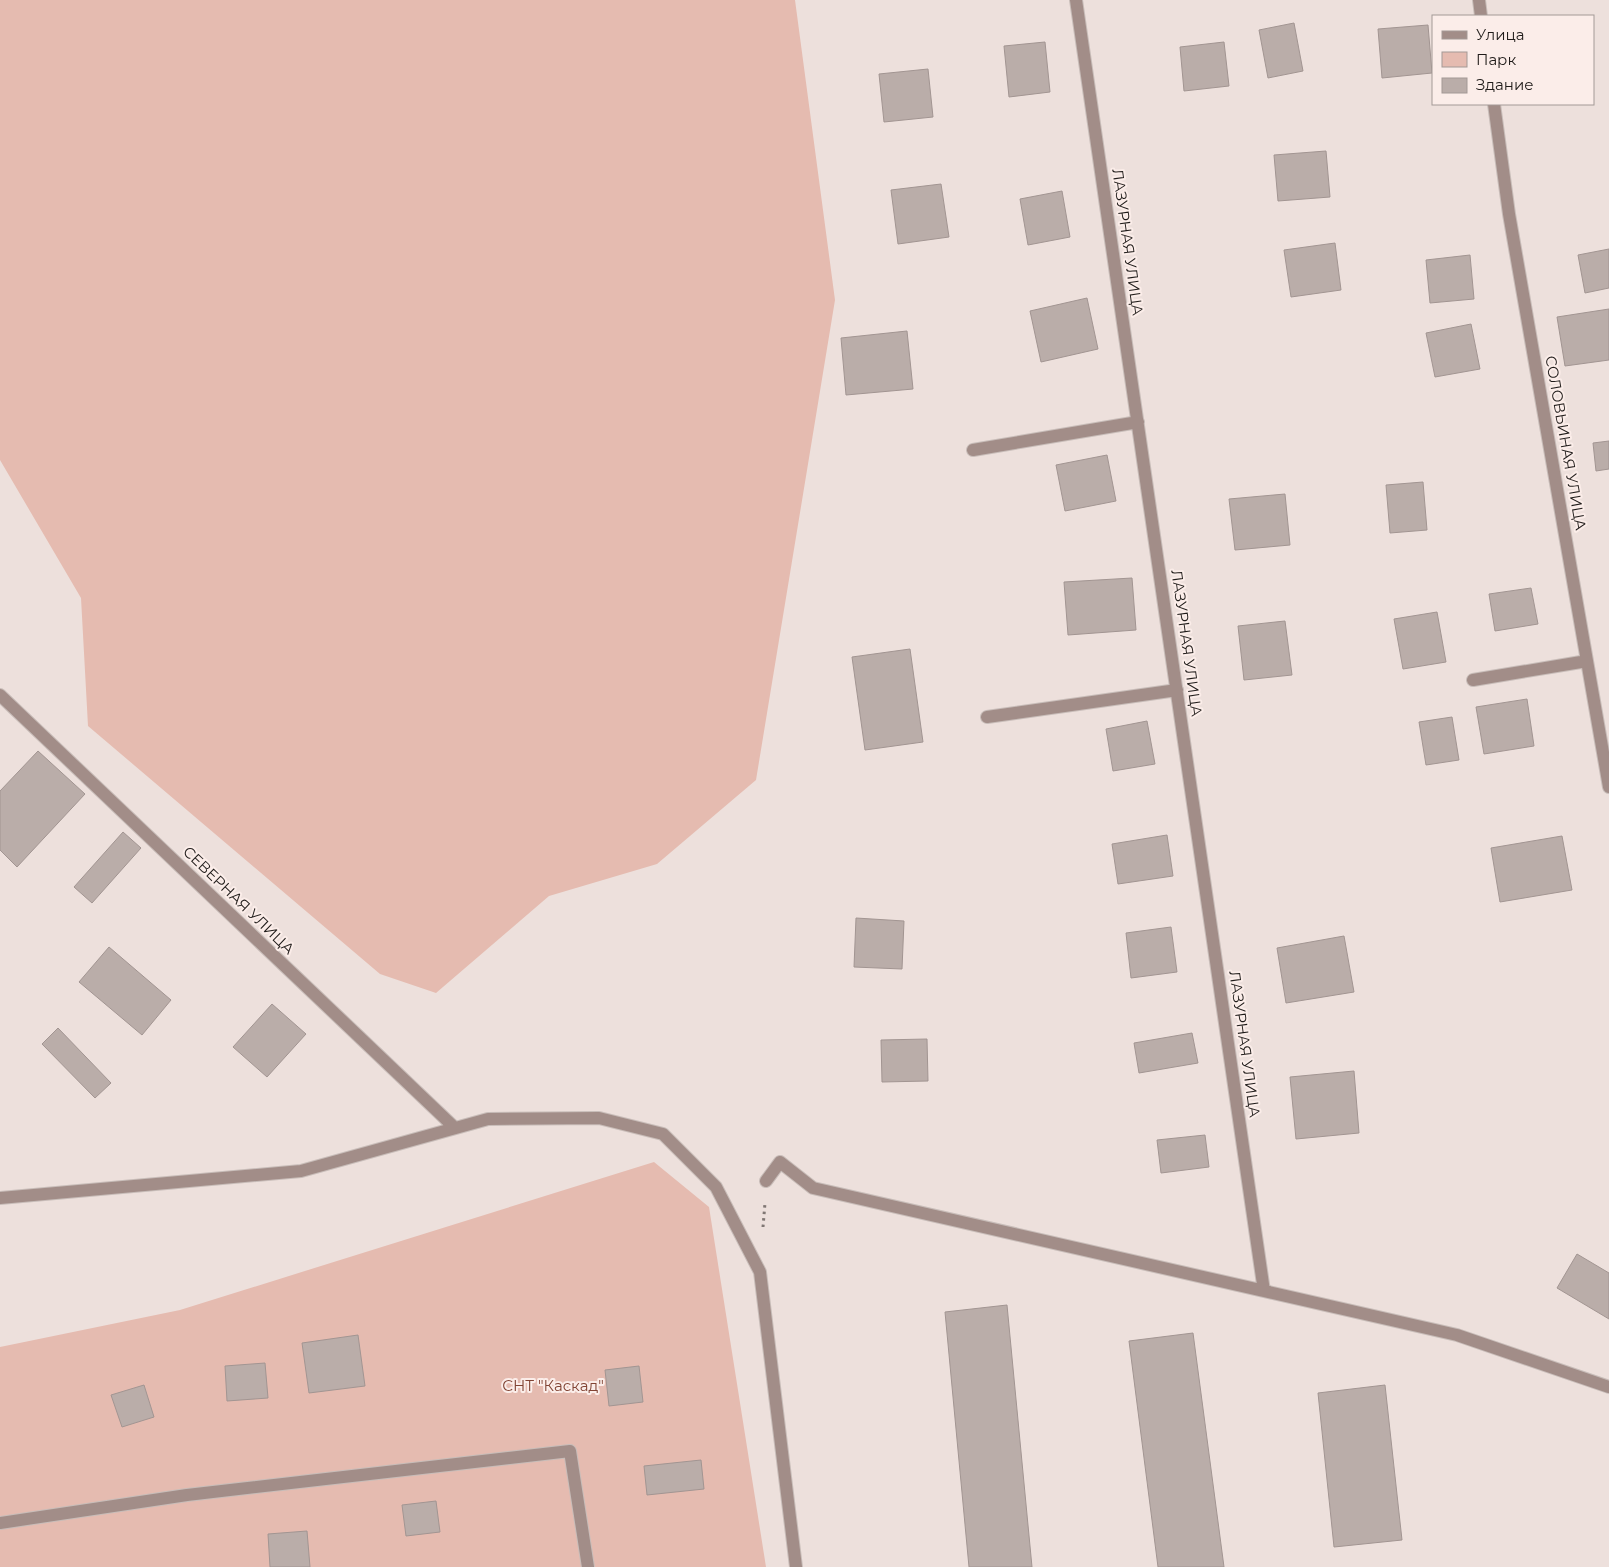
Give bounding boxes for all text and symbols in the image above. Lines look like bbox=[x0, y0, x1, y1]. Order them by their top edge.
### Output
legend bbox=[1432, 15, 1594, 105]
text: Улица bbox=[1476, 25, 1524, 44]
text: Парк bbox=[1476, 50, 1516, 69]
text: Здание bbox=[1476, 75, 1534, 94]
street label: ЛАЗУРНАЯ УЛИЦА bbox=[1108, 167, 1148, 317]
street label: СОЛОВЬИНАЯ УЛИЦА bbox=[1541, 354, 1591, 532]
street label: ЛАЗУРНАЯ УЛИЦА bbox=[1167, 568, 1207, 718]
street label: СЕВЕРНАЯ УЛИЦА bbox=[179, 842, 299, 958]
street label: ЛАЗУРНАЯ УЛИЦА bbox=[1225, 969, 1265, 1119]
park label: СНТ "Каскад" bbox=[502, 1376, 604, 1395]

